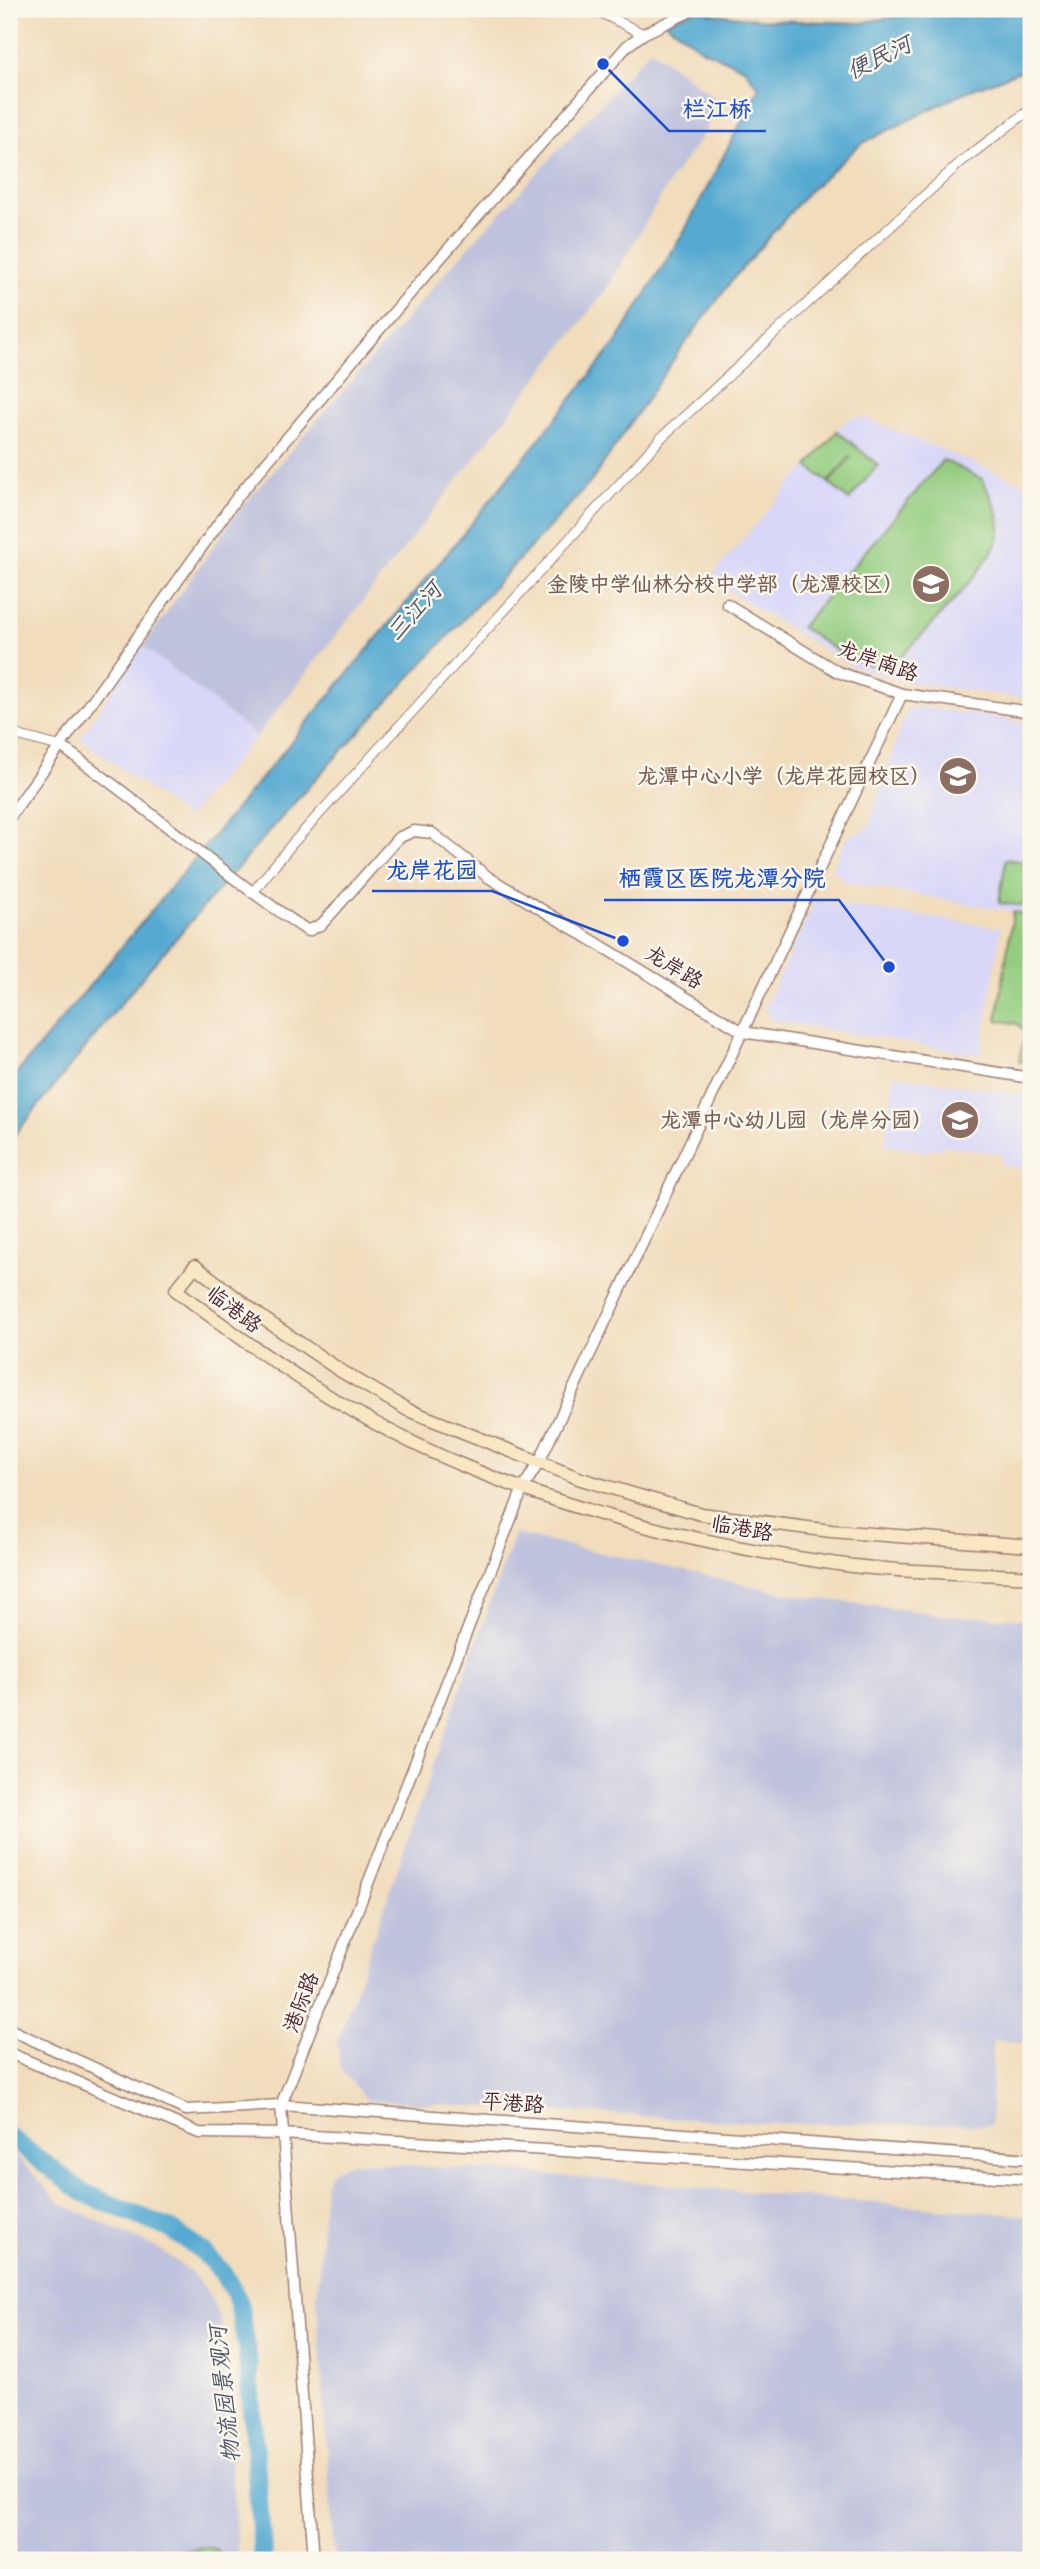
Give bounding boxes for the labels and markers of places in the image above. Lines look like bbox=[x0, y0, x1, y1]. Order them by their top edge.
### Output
callout: 栏江桥 bbox=[669, 87, 766, 131]
school or university icon: 金陵中学仙林分校中学部（龙潭校区） bbox=[910, 563, 952, 605]
place label: 金陵中学仙林分校中学部（龙潭校区） bbox=[547, 572, 904, 596]
school or university icon: 龙潭中心小学（龙岸花园校区） bbox=[937, 755, 979, 797]
place label: 龙潭中心小学（龙岸花园校区） bbox=[637, 764, 931, 788]
callout: 龙岸花园 bbox=[372, 847, 492, 891]
callout: 栖霞区医院龙潭分院 bbox=[604, 856, 839, 900]
school or university icon: 龙潭中心幼儿园（龙岸分园） bbox=[939, 1099, 981, 1141]
place label: 龙潭中心幼儿园（龙岸分园） bbox=[660, 1108, 933, 1132]

